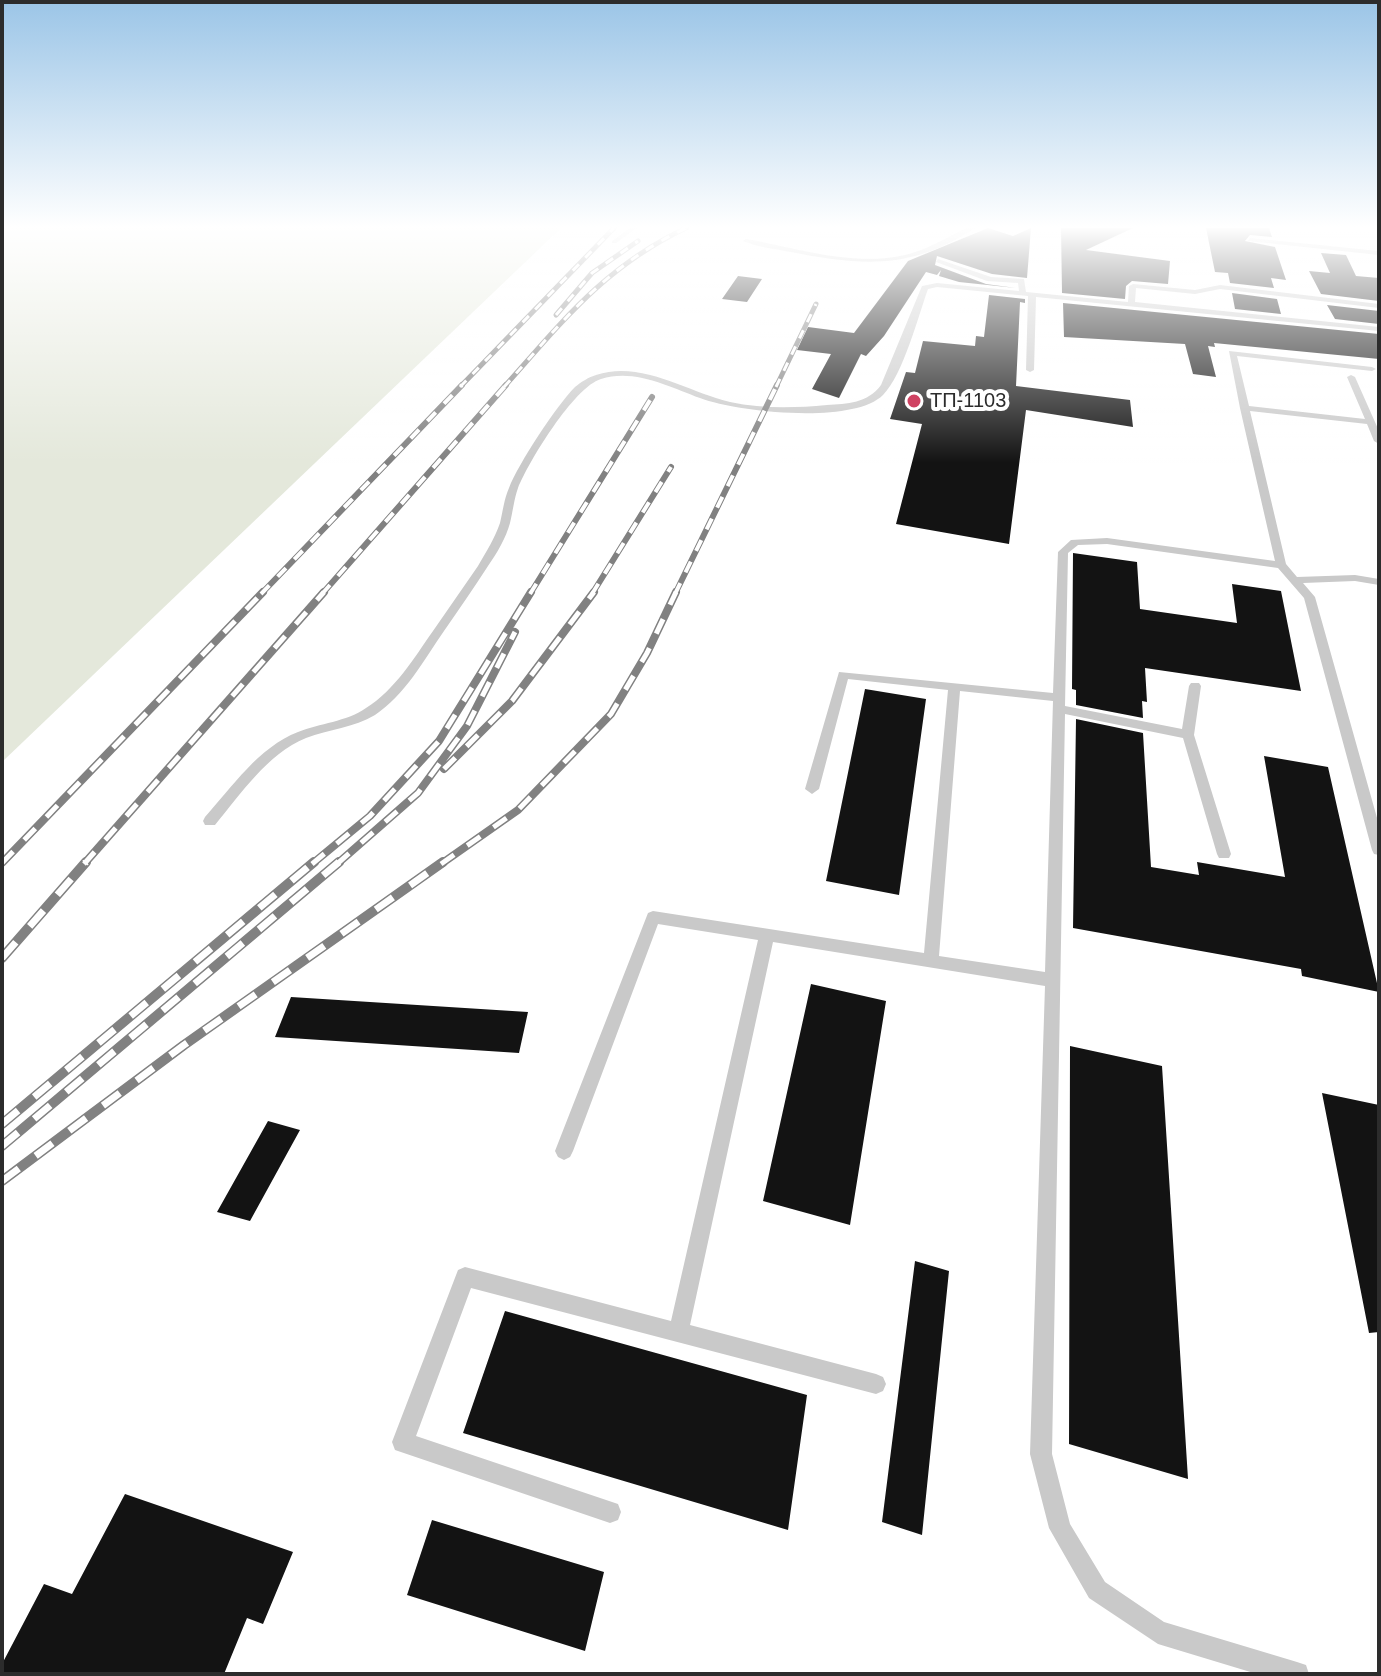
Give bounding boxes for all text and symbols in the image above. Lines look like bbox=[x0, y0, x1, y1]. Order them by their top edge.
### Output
place label: ТП-1103 bbox=[930, 389, 1006, 413]
marker: ТП-1103 bbox=[905, 392, 923, 410]

